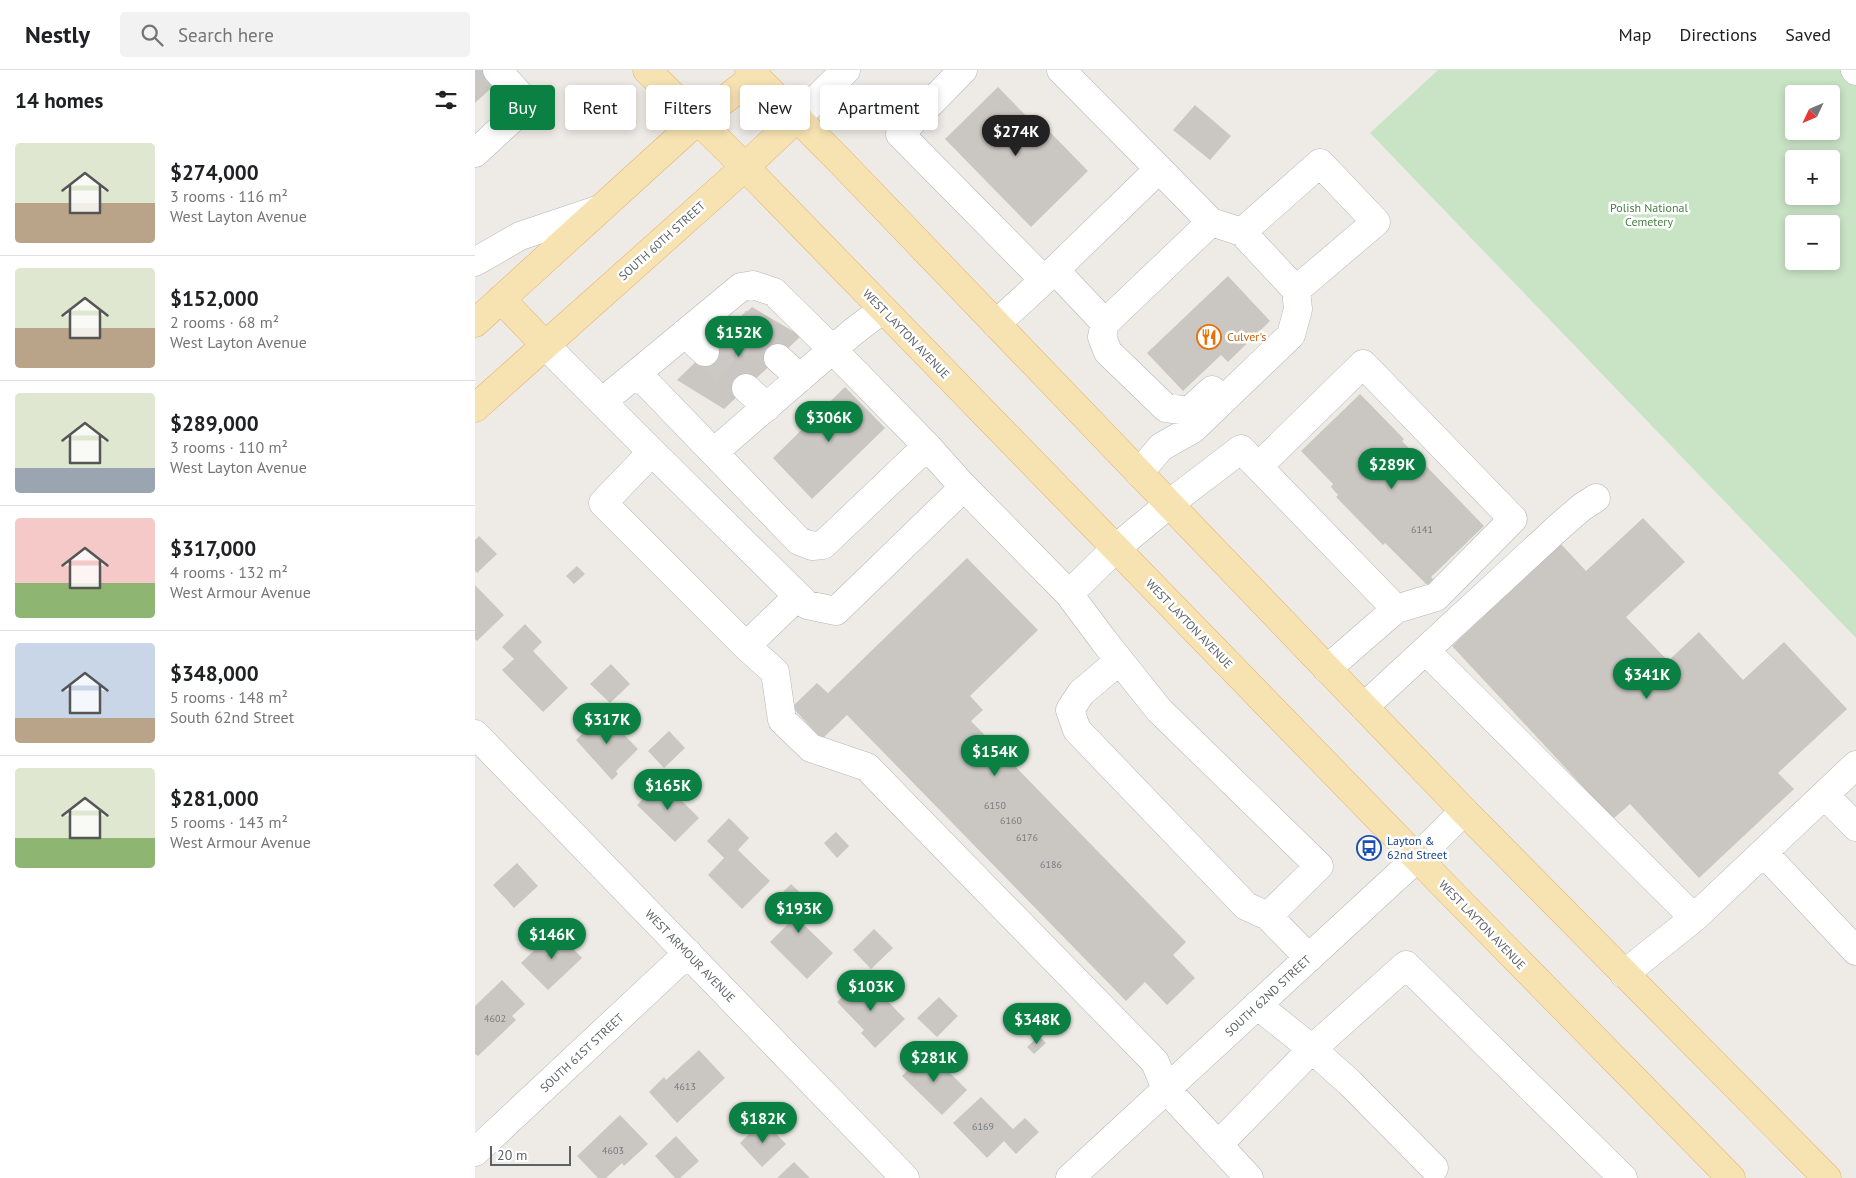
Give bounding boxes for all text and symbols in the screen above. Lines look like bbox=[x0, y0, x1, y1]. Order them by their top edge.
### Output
search box bbox=[120, 12, 470, 57]
text: Nestly bbox=[25, 19, 90, 50]
icon: search bbox=[138, 21, 166, 49]
text: Search here bbox=[178, 23, 274, 47]
text: Map bbox=[1619, 23, 1651, 46]
text: Directions bbox=[1679, 23, 1757, 46]
text: Saved bbox=[1785, 23, 1831, 46]
chip: Buy bbox=[490, 85, 555, 130]
chip: Rent bbox=[565, 85, 636, 130]
chip: Filters bbox=[646, 85, 730, 130]
chip: New bbox=[740, 85, 810, 130]
chip: Apartment bbox=[820, 85, 938, 130]
north arrow bbox=[1785, 85, 1840, 140]
map controls bbox=[1785, 85, 1840, 270]
icon: filters bbox=[432, 86, 460, 114]
text: 14 homes bbox=[15, 87, 103, 114]
pin: $274K bbox=[981, 114, 1051, 157]
text: $274K bbox=[993, 121, 1039, 141]
button: + bbox=[1785, 150, 1840, 205]
text: $274,000 bbox=[170, 159, 259, 186]
icon: home bbox=[55, 163, 115, 223]
text: 3 rooms · 116 m² bbox=[170, 186, 288, 206]
street label: SOUTH 60TH STREET bbox=[615, 198, 708, 283]
park label: Polish National Cemetery bbox=[1610, 200, 1689, 229]
text: West Layton Avenue bbox=[170, 206, 307, 226]
button: − bbox=[1785, 215, 1840, 270]
text: $152,000 bbox=[170, 285, 259, 312]
street label: WEST LAYTON AVENUE bbox=[860, 286, 953, 381]
icon: home bbox=[55, 288, 115, 348]
text: 2 rooms · 68 m² bbox=[170, 312, 279, 332]
pin: $152K bbox=[704, 316, 774, 358]
text: $152K bbox=[716, 322, 762, 342]
restaurant icon: Culver's bbox=[1196, 324, 1222, 350]
place label: Culver's bbox=[1227, 329, 1266, 344]
text: West Layton Avenue bbox=[170, 332, 307, 352]
pin: $306K bbox=[794, 400, 864, 443]
text: $306K bbox=[806, 407, 852, 427]
text: $289,000 bbox=[170, 410, 259, 437]
icon: home bbox=[55, 413, 115, 473]
text: 3 rooms · 110 m² bbox=[170, 437, 288, 457]
pin: $289K bbox=[1357, 448, 1427, 490]
text: $289K bbox=[1369, 454, 1415, 474]
text: West Layton Avenue bbox=[170, 457, 307, 477]
house number: 6141 bbox=[1411, 523, 1433, 536]
text: $317,000 bbox=[170, 535, 256, 562]
icon: home bbox=[55, 538, 115, 598]
text: 4 rooms · 132 m² bbox=[170, 562, 288, 582]
street label: WEST LAYTON AVENUE bbox=[1143, 576, 1236, 671]
text: West Armour Avenue bbox=[170, 582, 311, 602]
pin: $341K bbox=[1612, 658, 1682, 700]
text: $348,000 bbox=[170, 660, 259, 687]
icon: home bbox=[55, 663, 115, 723]
text: $341K bbox=[1624, 664, 1670, 684]
text: 5 rooms · 148 m² bbox=[170, 687, 288, 707]
pin: $317K bbox=[572, 702, 642, 745]
text: South 62nd Street bbox=[170, 707, 294, 727]
text: $317K bbox=[584, 709, 630, 729]
pin: $154K bbox=[960, 734, 1030, 777]
text: $154K bbox=[972, 741, 1018, 761]
pin: $165K bbox=[633, 768, 703, 811]
text: $165K bbox=[645, 775, 691, 795]
text: $281,000 bbox=[170, 785, 259, 812]
icon: home bbox=[55, 788, 115, 848]
house number: 6150 bbox=[984, 799, 1006, 812]
text: 5 rooms · 143 m² bbox=[170, 812, 288, 832]
house number: 6160 bbox=[1000, 814, 1022, 827]
house number: 6176 bbox=[1016, 831, 1038, 844]
text: West Armour Avenue bbox=[170, 832, 311, 852]
place label: Layton & 62nd Street bbox=[1387, 833, 1447, 862]
bus stop icon: Layton & 62nd Street bbox=[1356, 835, 1382, 861]
house number: 6186 bbox=[1040, 858, 1062, 871]
street label: WEST LAYTON AVENUE bbox=[1436, 877, 1529, 972]
pin: $193K bbox=[764, 892, 834, 934]
text: $193K bbox=[776, 898, 822, 918]
street label: WEST ARMOUR AVENUE bbox=[642, 906, 739, 1005]
pin: $146K bbox=[517, 918, 587, 960]
text: $146K bbox=[529, 924, 575, 944]
street label: SOUTH 62ND STREET bbox=[1221, 952, 1314, 1039]
pin: $103K bbox=[836, 970, 906, 1012]
text: $103K bbox=[848, 976, 894, 996]
pin: $348K bbox=[1002, 1002, 1072, 1045]
text: $348K bbox=[1014, 1009, 1060, 1029]
street label: SOUTH 61ST STREET bbox=[537, 1010, 627, 1095]
house number: 4602 bbox=[484, 1012, 506, 1025]
pin: $281K bbox=[899, 1040, 969, 1083]
text: $281K bbox=[911, 1047, 957, 1067]
house number: 4613 bbox=[674, 1080, 696, 1093]
pin: $182K bbox=[728, 1102, 798, 1144]
text: $182K bbox=[740, 1108, 786, 1128]
house number: 6169 bbox=[972, 1120, 994, 1133]
scale bar bbox=[490, 1143, 571, 1166]
house number: 4603 bbox=[602, 1144, 624, 1157]
text: 20 m bbox=[497, 1146, 527, 1164]

